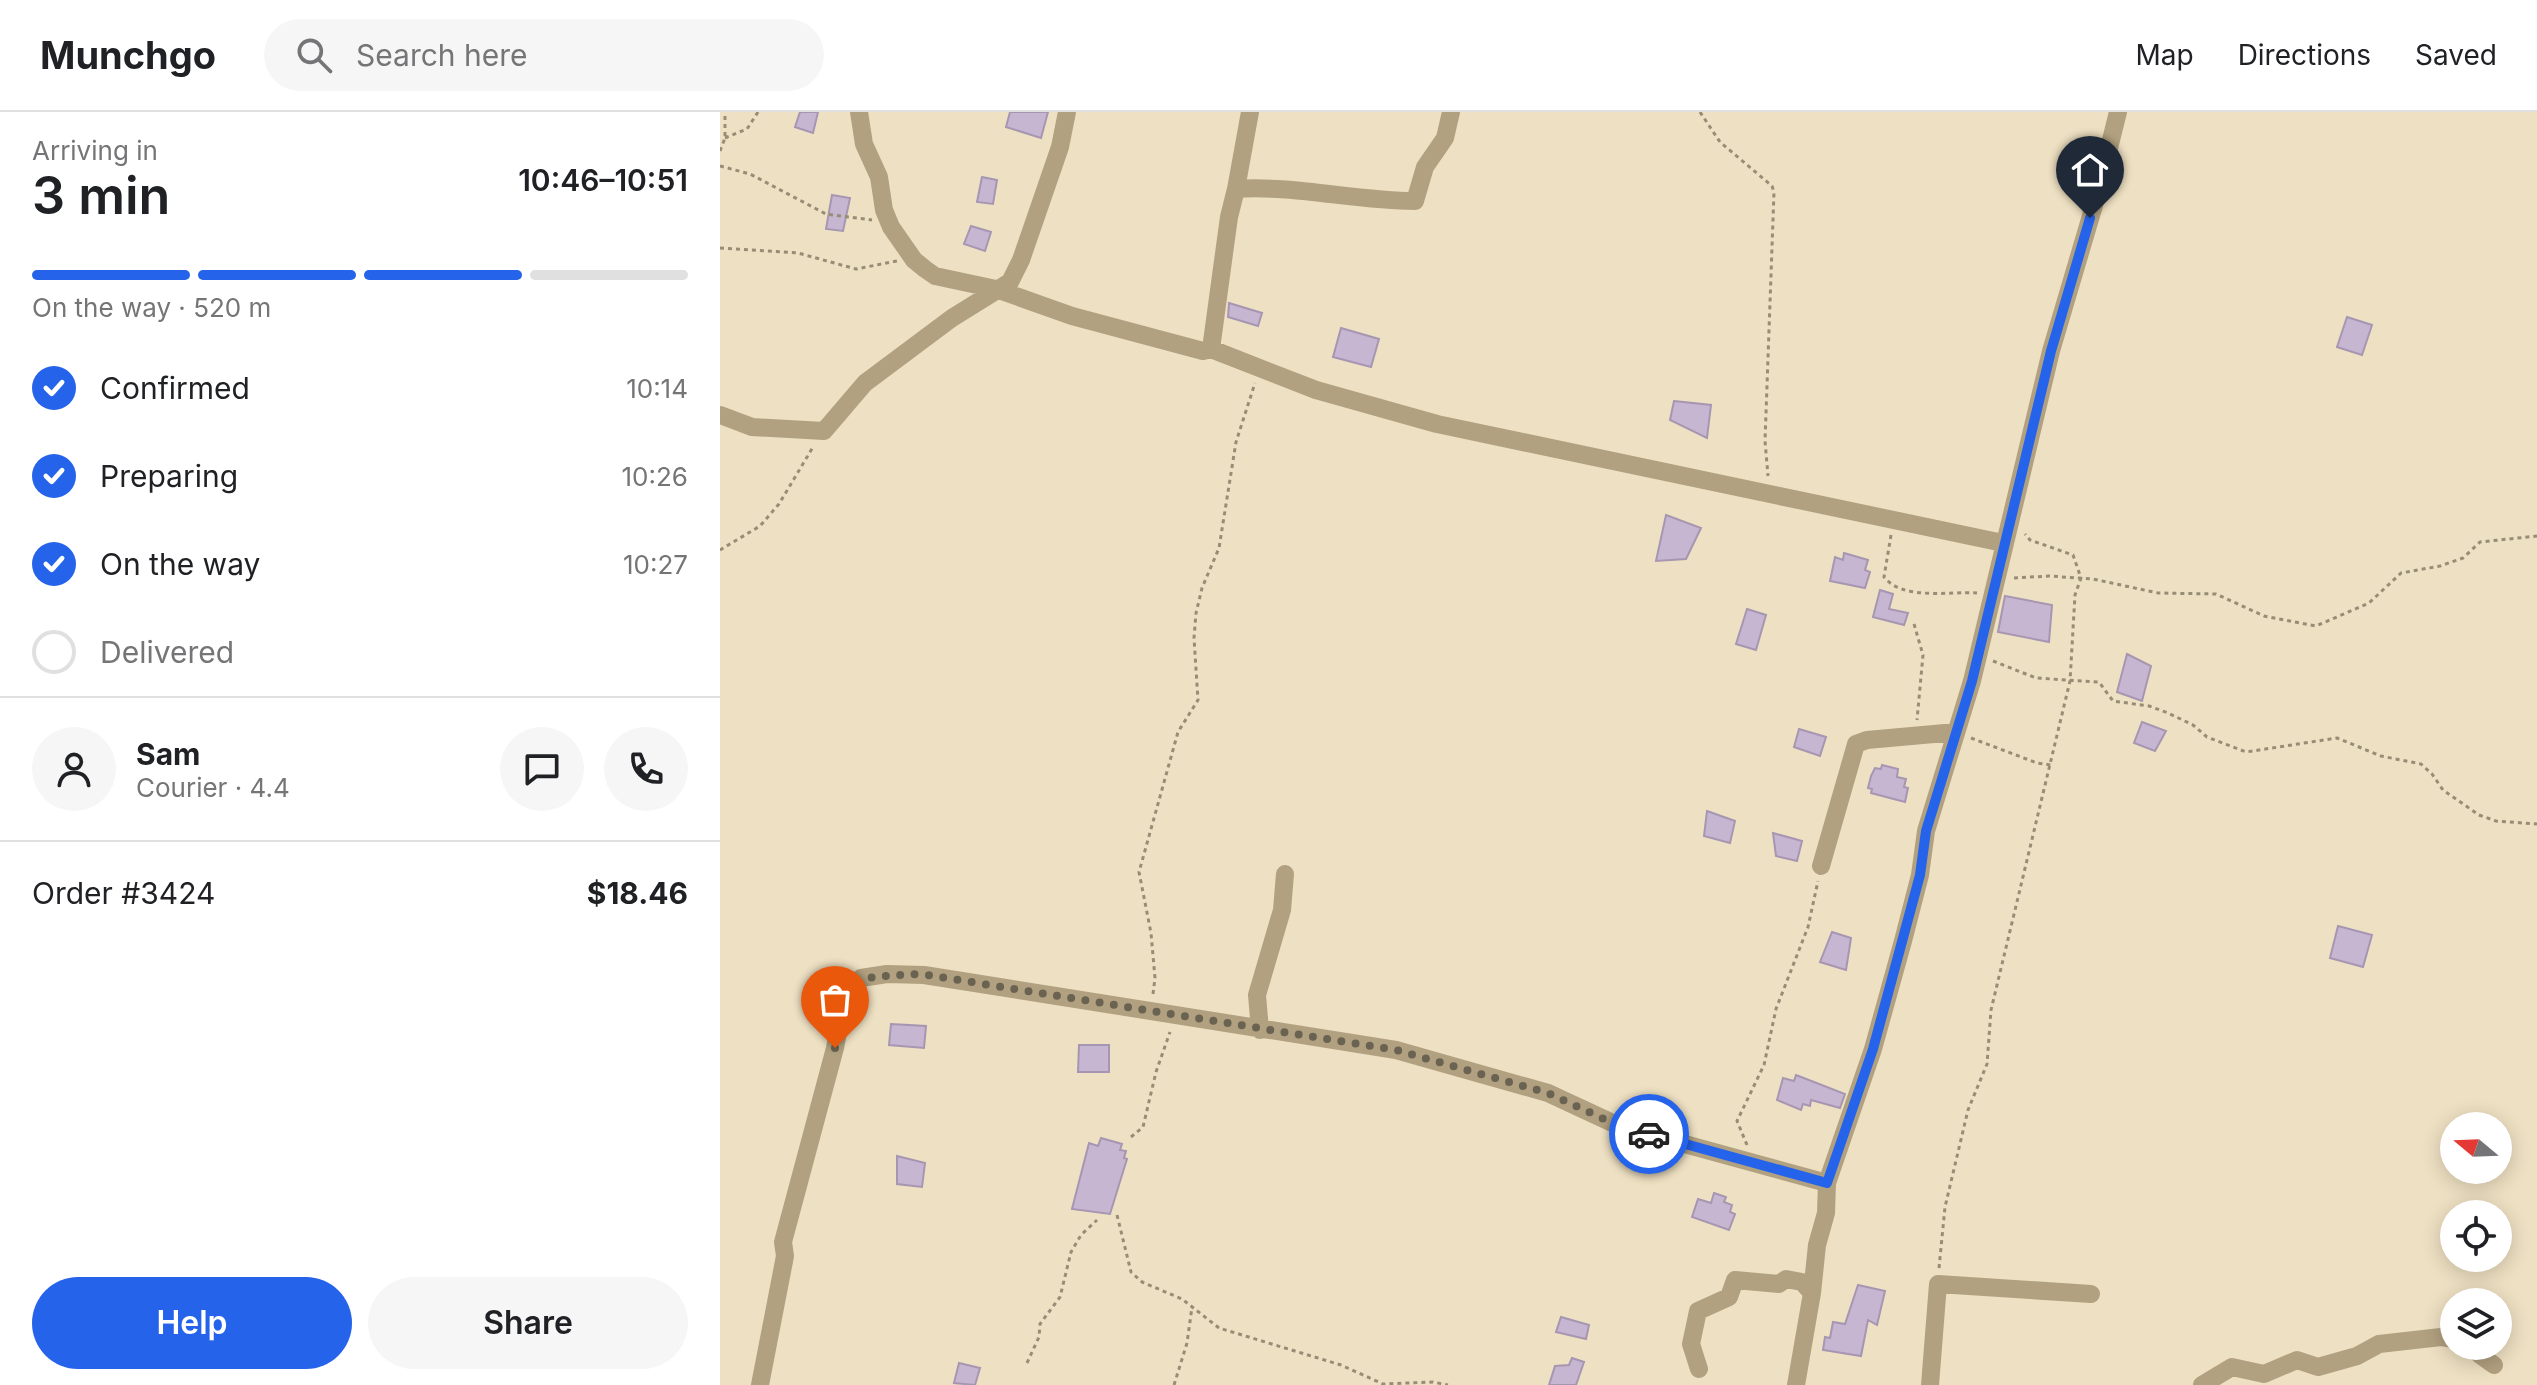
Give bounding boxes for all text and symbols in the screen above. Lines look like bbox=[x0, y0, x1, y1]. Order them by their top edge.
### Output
search box bbox=[264, 19, 824, 91]
text: Munchgo bbox=[40, 32, 216, 78]
icon: search bbox=[292, 33, 336, 77]
text: Search here bbox=[356, 37, 528, 73]
text: Map bbox=[2135, 38, 2194, 72]
text: Directions bbox=[2238, 38, 2371, 72]
text: Saved bbox=[2415, 38, 2497, 72]
text: Arriving in bbox=[32, 135, 158, 166]
pin bbox=[2056, 136, 2124, 218]
icon: home bbox=[2068, 148, 2112, 192]
text: 10:46–10:51 bbox=[518, 162, 688, 198]
text: 3 min bbox=[32, 164, 170, 227]
text: On the way · 520 m bbox=[32, 292, 271, 323]
icon: check bbox=[32, 366, 76, 410]
text: Confirmed bbox=[100, 370, 250, 406]
text: 10:14 bbox=[626, 373, 688, 404]
icon: check bbox=[32, 454, 76, 498]
text: Preparing bbox=[100, 458, 238, 494]
text: 10:26 bbox=[622, 461, 688, 492]
icon: check bbox=[32, 542, 76, 586]
text: On the way bbox=[100, 546, 260, 582]
text: 10:27 bbox=[623, 549, 688, 580]
text: Delivered bbox=[100, 634, 234, 670]
button: person bbox=[32, 727, 116, 811]
button: chat bbox=[500, 727, 584, 811]
button: phone bbox=[604, 727, 688, 811]
text: Sam bbox=[136, 736, 200, 772]
text: Courier · 4.4 bbox=[136, 772, 290, 803]
text: Order #3424 bbox=[32, 875, 215, 911]
text: $18.46 bbox=[587, 875, 688, 911]
pin bbox=[801, 966, 869, 1048]
icon: bag bbox=[813, 978, 857, 1022]
courier bbox=[1609, 1094, 1689, 1174]
icon: car bbox=[1627, 1112, 1671, 1156]
north arrow bbox=[2440, 1112, 2512, 1184]
map controls bbox=[2440, 1112, 2512, 1360]
button: locate bbox=[2440, 1200, 2512, 1272]
button: Help bbox=[32, 1277, 352, 1369]
button: Share bbox=[368, 1277, 688, 1369]
button: layers bbox=[2440, 1288, 2512, 1360]

